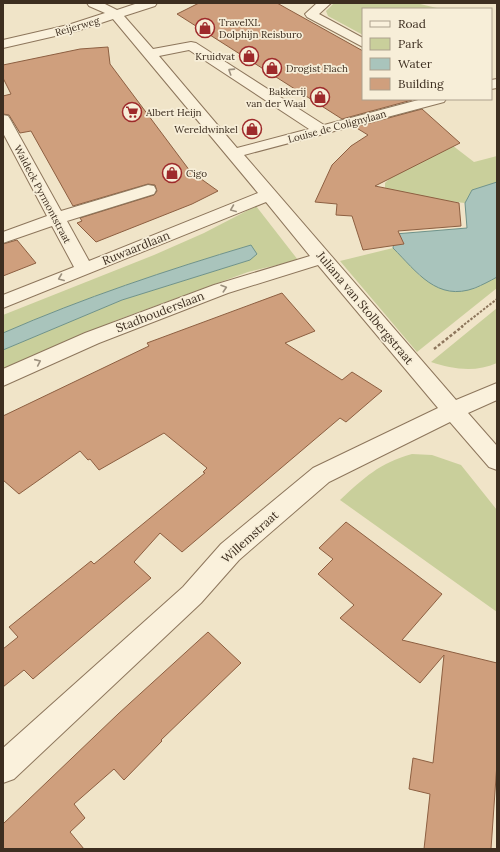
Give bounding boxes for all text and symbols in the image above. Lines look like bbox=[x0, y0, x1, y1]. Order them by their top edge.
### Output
legend bbox=[362, 8, 492, 100]
street label: Reijerweg bbox=[53, 14, 101, 39]
place label: TravelXL Dolphijn Reisburo bbox=[219, 16, 302, 41]
text: Road bbox=[398, 16, 426, 31]
shop icon: TravelXL Dolphijn Reisburo bbox=[194, 17, 216, 39]
text: Park bbox=[398, 36, 424, 51]
shop icon: Kruidvat bbox=[238, 45, 260, 67]
place label: Kruidvat bbox=[195, 50, 235, 63]
text: Water bbox=[398, 56, 433, 71]
shop icon: Drogist Flach bbox=[261, 57, 283, 79]
place label: Drogist Flach bbox=[286, 62, 348, 75]
one-way arrow bbox=[228, 69, 235, 76]
text: Building bbox=[398, 76, 444, 91]
place label: Bakkerij van der Waal bbox=[246, 85, 306, 110]
shop icon: Bakkerij van der Waal bbox=[309, 86, 331, 108]
supermarket icon: Albert Heijn bbox=[121, 101, 143, 123]
place label: Albert Heijn bbox=[145, 106, 202, 119]
street label: Louise de Colignylaan bbox=[286, 107, 388, 146]
shop icon: Wereldwinkel bbox=[241, 118, 263, 140]
place label: Wereldwinkel bbox=[174, 123, 238, 136]
street label: Waldeck Pyrmontstraat bbox=[11, 143, 74, 246]
shop icon: Cigo bbox=[161, 162, 183, 184]
place label: Cigo bbox=[186, 167, 207, 180]
one-way arrow bbox=[230, 204, 238, 212]
street label: Ruwaardlaan bbox=[100, 227, 172, 268]
street label: Juliana van Stolbergstraat bbox=[313, 247, 417, 367]
one-way arrow bbox=[57, 274, 64, 282]
one-way arrow bbox=[221, 284, 228, 293]
street label: Stadhouderslaan bbox=[113, 288, 206, 335]
one-way arrow bbox=[34, 359, 42, 367]
street label: Willemstraat bbox=[218, 507, 281, 566]

